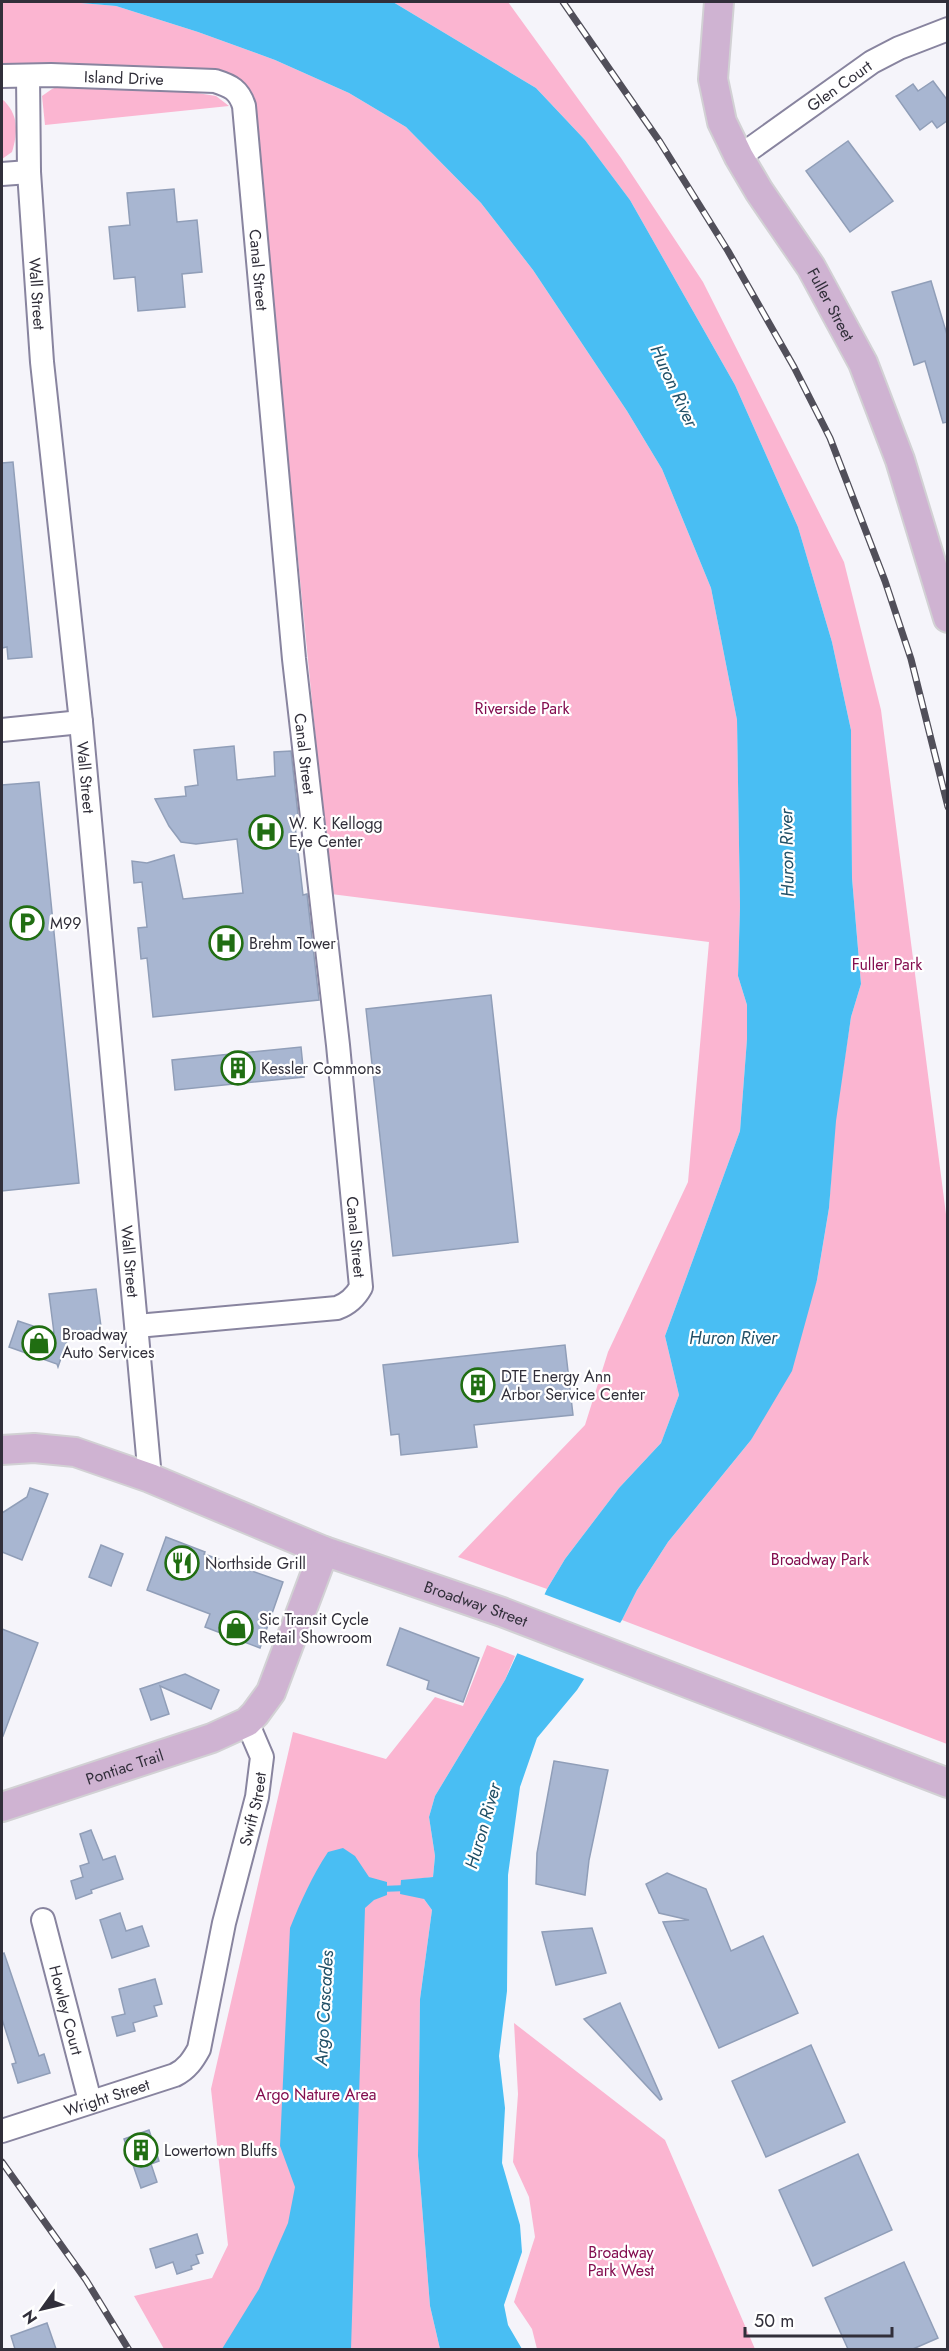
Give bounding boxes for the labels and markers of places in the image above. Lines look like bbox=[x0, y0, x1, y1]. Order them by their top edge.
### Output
place label: W. K. Kellogg Eye Center bbox=[289, 812, 383, 853]
hospital icon: W. K. Kellogg Eye Center bbox=[248, 814, 284, 850]
parking icon: M99 bbox=[9, 905, 45, 941]
place label: M99 bbox=[50, 912, 81, 935]
hospital icon: Brehm Tower bbox=[208, 925, 244, 961]
place label: Brehm Tower bbox=[249, 932, 336, 955]
building icon: Kessler Commons bbox=[220, 1050, 256, 1086]
place label: Kessler Commons bbox=[261, 1057, 381, 1080]
place label: Broadway Auto Services bbox=[62, 1323, 155, 1364]
shop icon: Broadway Auto Services bbox=[21, 1325, 57, 1361]
place label: DTE Energy Ann Arbor Service Center bbox=[501, 1365, 646, 1406]
building icon: DTE Energy Ann Arbor Service Center bbox=[460, 1367, 496, 1403]
restaurant icon: Northside Grill bbox=[164, 1545, 200, 1581]
place label: Northside Grill bbox=[205, 1552, 306, 1575]
place label: Sic Transit Cycle Retail Showroom bbox=[259, 1608, 372, 1649]
shop icon: Sic Transit Cycle Retail Showroom bbox=[218, 1610, 254, 1646]
building icon: Lowertown Bluffs bbox=[123, 2132, 159, 2168]
place label: Lowertown Bluffs bbox=[164, 2139, 277, 2162]

